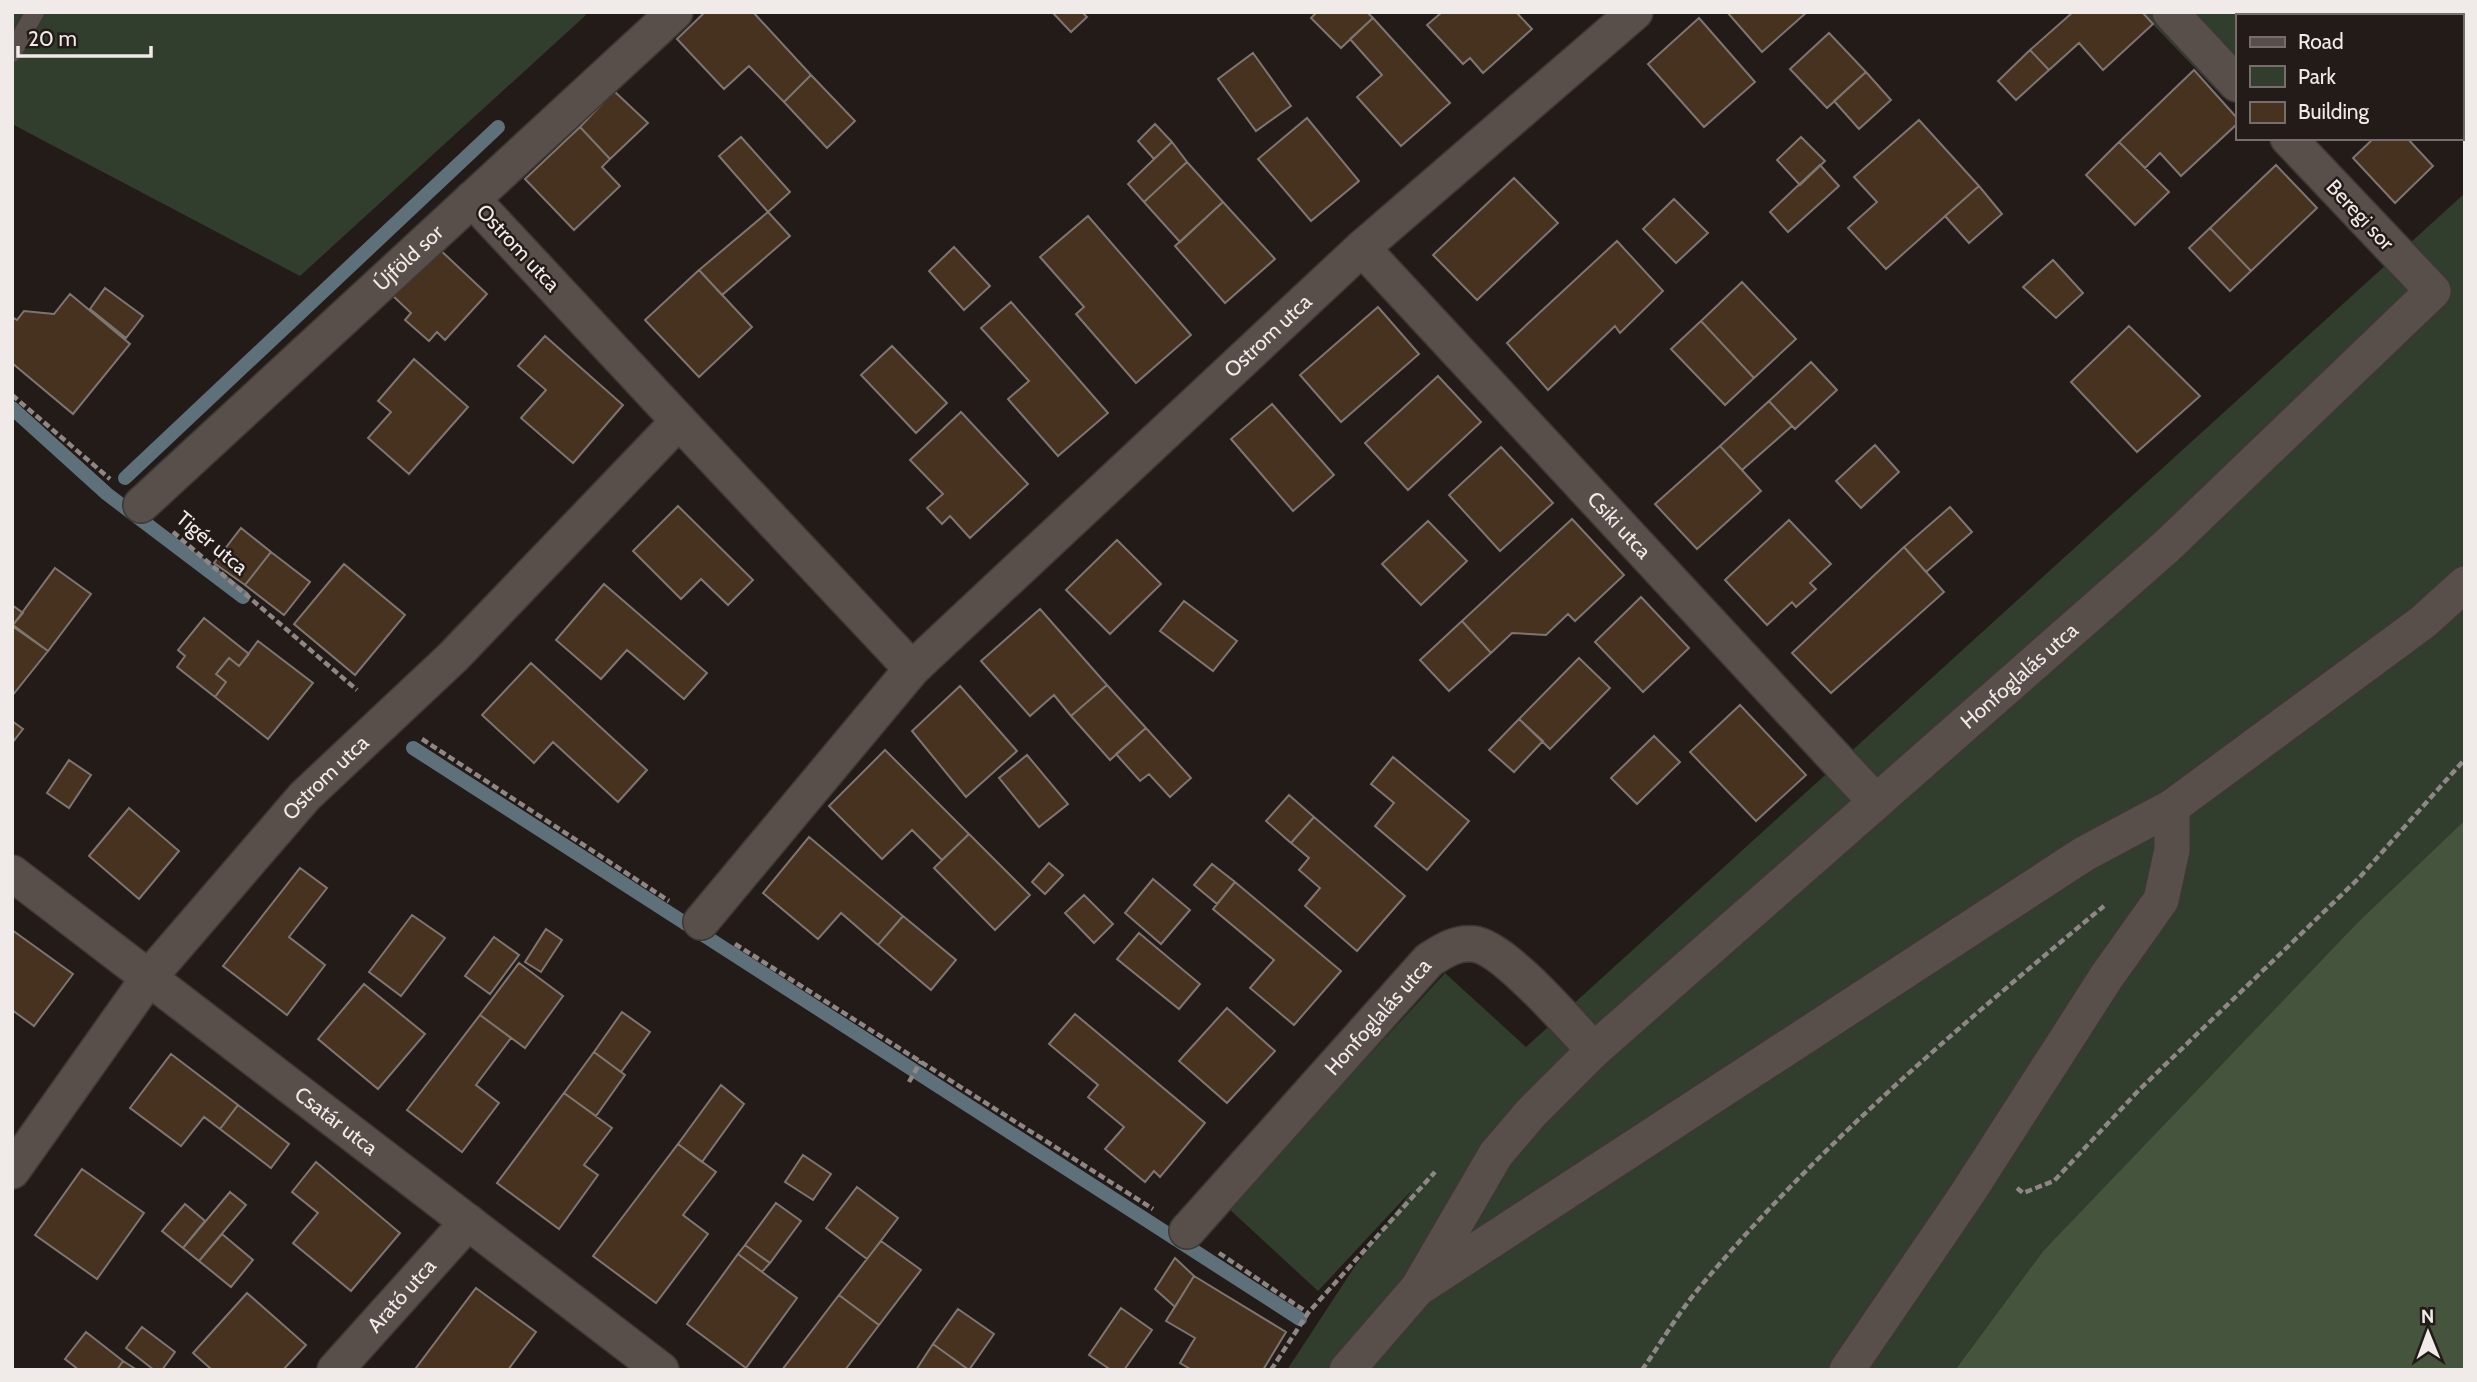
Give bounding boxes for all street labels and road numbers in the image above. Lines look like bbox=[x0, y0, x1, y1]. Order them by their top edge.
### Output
street label: Beregi sor bbox=[2321, 174, 2400, 255]
street label: Ostrom utca bbox=[472, 199, 565, 297]
street label: Újföld sor bbox=[368, 219, 448, 296]
street label: Ostrom utca bbox=[1219, 289, 1317, 382]
street label: Csiki utca bbox=[1582, 486, 1657, 563]
street label: Tigér utca bbox=[171, 506, 253, 580]
street label: Honfoglalás utca bbox=[1955, 617, 2083, 734]
street label: Ostrom utca bbox=[277, 730, 374, 825]
street label: Honfoglalás utca bbox=[1319, 953, 1436, 1080]
street label: Csatár utca bbox=[290, 1081, 383, 1160]
street label: Arató utca bbox=[362, 1253, 441, 1337]

